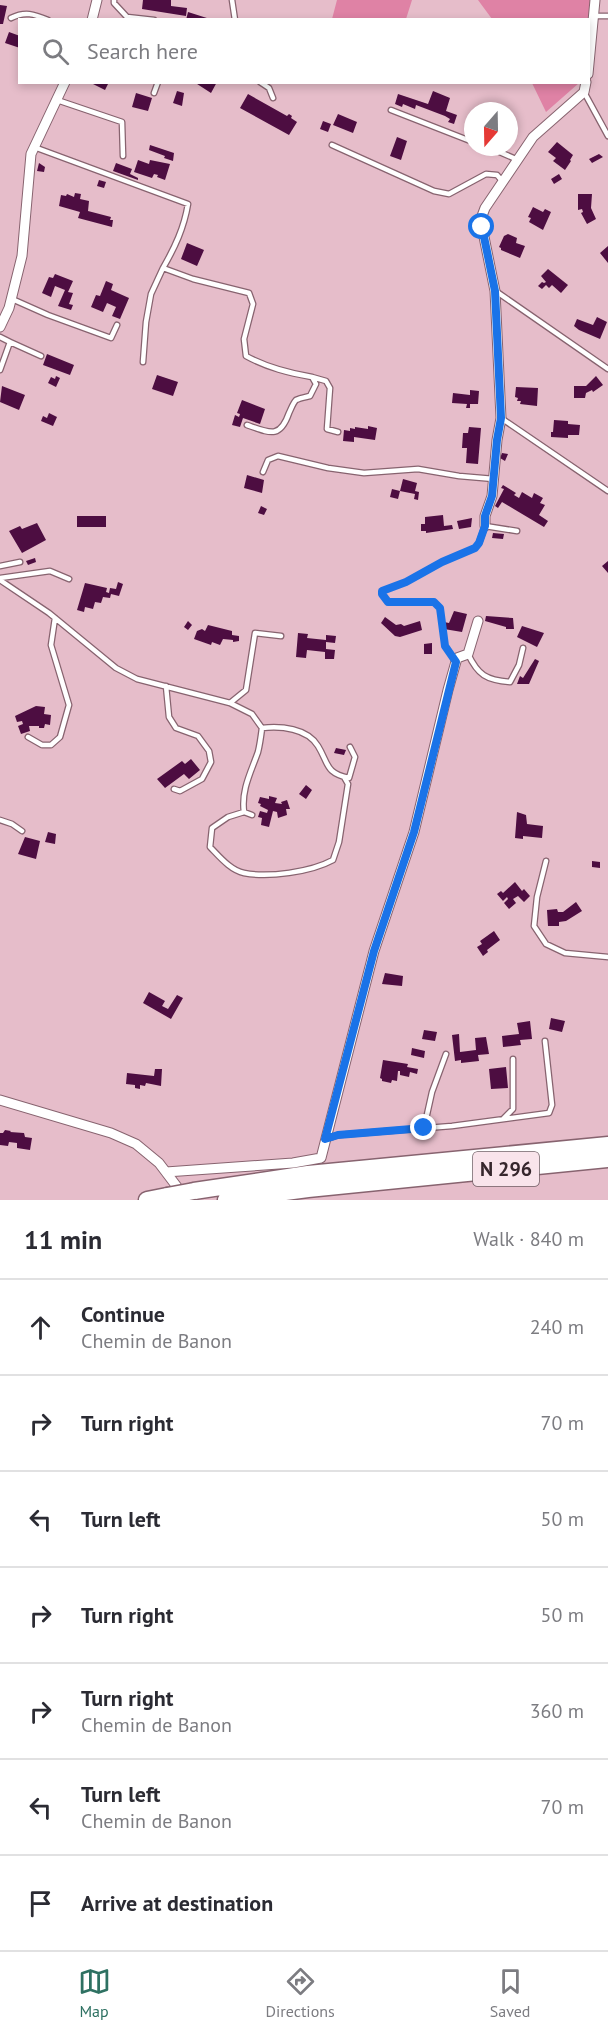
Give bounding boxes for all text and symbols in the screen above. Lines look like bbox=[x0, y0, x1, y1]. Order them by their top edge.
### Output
search box bbox=[18, 18, 590, 84]
icon: search bbox=[39, 35, 72, 68]
text: Search here bbox=[87, 37, 198, 65]
north arrow bbox=[464, 102, 518, 156]
route start bbox=[468, 213, 494, 239]
route end bbox=[410, 1114, 436, 1140]
road number: N 296 bbox=[473, 1152, 539, 1186]
text: 11 min bbox=[24, 1223, 102, 1256]
text: Walk · 840 m bbox=[473, 1226, 584, 1252]
text: Continue bbox=[81, 1300, 165, 1328]
icon: ahead bbox=[24, 1311, 57, 1344]
text: 240 m bbox=[530, 1314, 584, 1340]
text: Chemin de Banon bbox=[81, 1328, 232, 1354]
icon: right bbox=[24, 1407, 57, 1440]
text: Turn right bbox=[81, 1409, 173, 1437]
text: 70 m bbox=[541, 1410, 584, 1436]
icon: left bbox=[24, 1503, 57, 1536]
text: Turn left bbox=[81, 1505, 161, 1533]
text: 50 m bbox=[541, 1506, 584, 1532]
icon: right bbox=[24, 1599, 57, 1632]
text: Turn right bbox=[81, 1601, 173, 1629]
text: 50 m bbox=[541, 1602, 584, 1628]
text: Turn right bbox=[81, 1684, 173, 1712]
icon: right bbox=[24, 1695, 57, 1728]
text: 360 m bbox=[530, 1698, 584, 1724]
text: Chemin de Banon bbox=[81, 1712, 232, 1738]
text: Turn left bbox=[81, 1780, 161, 1808]
icon: left bbox=[24, 1791, 57, 1824]
text: 70 m bbox=[541, 1794, 584, 1820]
text: Chemin de Banon bbox=[81, 1808, 232, 1834]
icon: arrive bbox=[24, 1887, 57, 1920]
text: Arrive at destination bbox=[81, 1889, 273, 1917]
tab: Map bbox=[78, 1965, 111, 2021]
tab: Directions bbox=[266, 1965, 335, 2021]
tab: Saved bbox=[490, 1965, 530, 2021]

